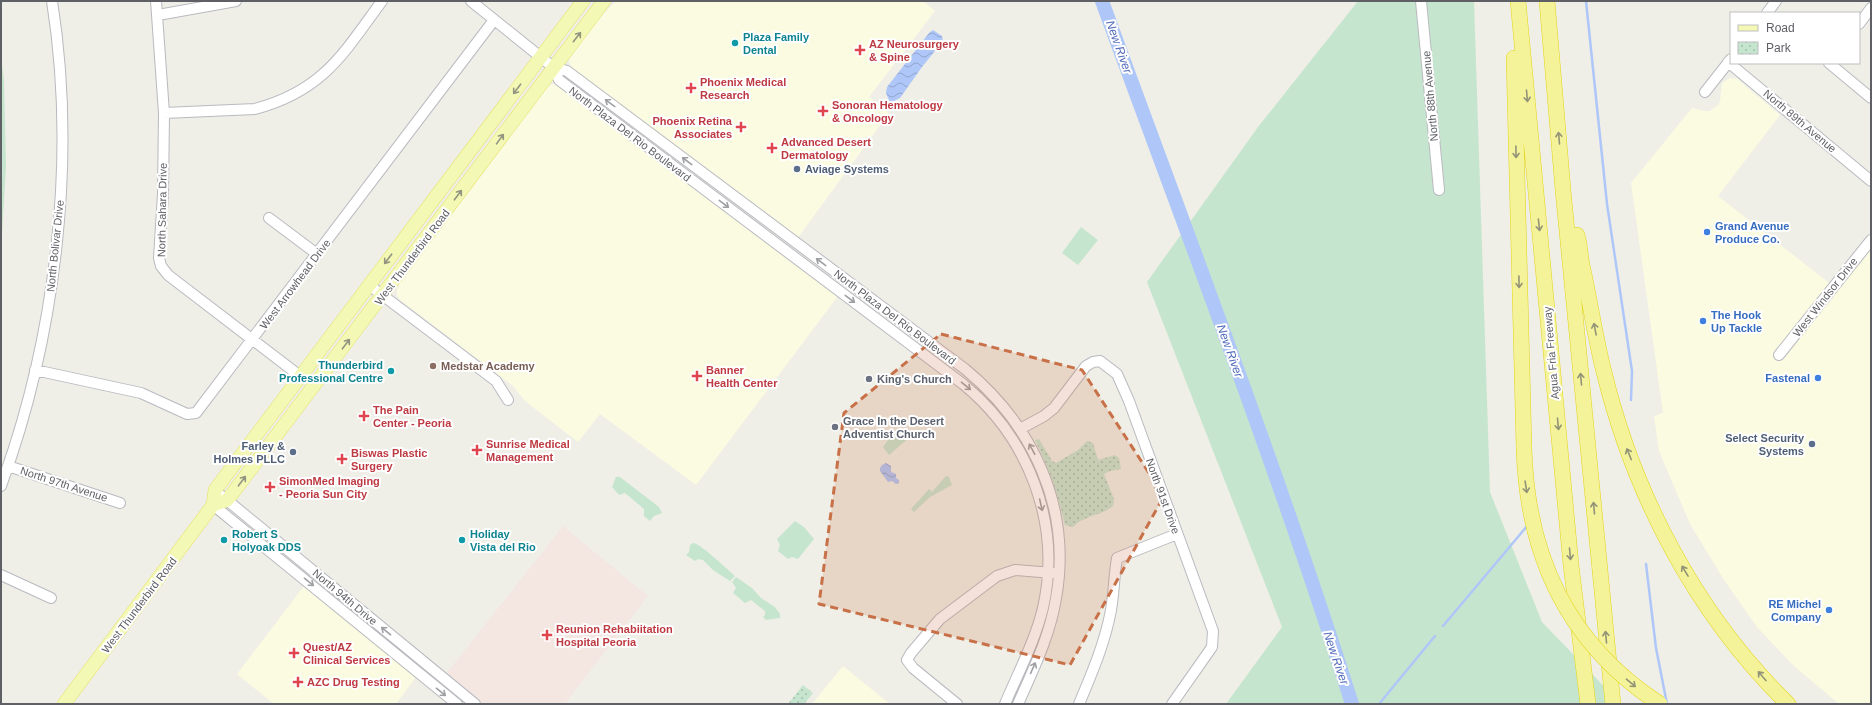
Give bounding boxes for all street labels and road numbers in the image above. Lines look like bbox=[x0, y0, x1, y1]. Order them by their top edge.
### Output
street label: North 88th Avenue bbox=[1420, 50, 1440, 142]
street label: North Plaza Del Rio Boulevard bbox=[567, 84, 693, 184]
street label: North 89th Avenue bbox=[1761, 87, 1839, 155]
street label: North Sahara Drive bbox=[155, 163, 169, 257]
street label: North Bolivar Drive bbox=[44, 199, 66, 293]
street label: West Thunderbird Road bbox=[372, 207, 452, 307]
street label: West Arrowhead Drive bbox=[257, 237, 333, 331]
street label: West Windsor Drive bbox=[1790, 255, 1860, 339]
street label: North Plaza Del Rio Boulevard bbox=[832, 267, 958, 367]
street label: Agua Fria Freeway bbox=[1541, 306, 1561, 400]
street label: North 91st Drive bbox=[1144, 457, 1182, 535]
street label: North 97th Avenue bbox=[19, 464, 109, 504]
street label: West Thunderbird Road bbox=[99, 555, 179, 655]
street label: North 94th Drive bbox=[310, 567, 380, 627]

